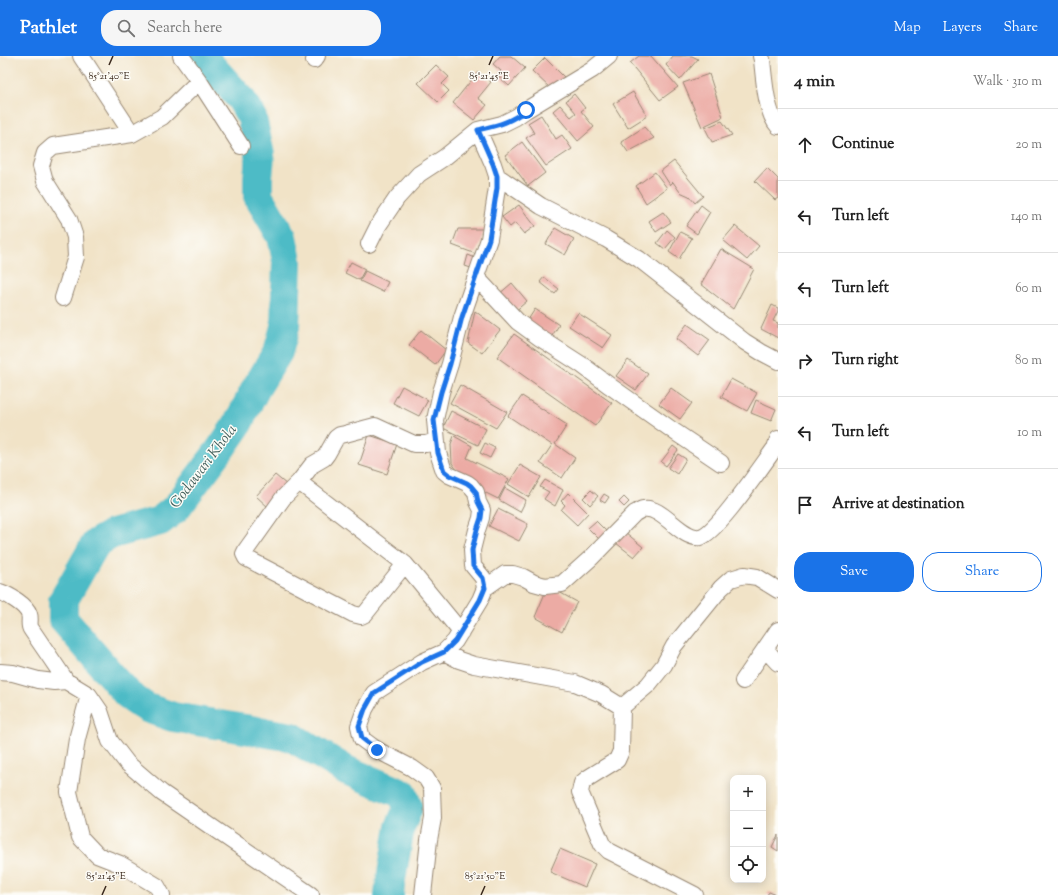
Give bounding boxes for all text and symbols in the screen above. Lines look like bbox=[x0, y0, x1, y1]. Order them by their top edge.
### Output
search box bbox=[101, 10, 381, 46]
text: Pathlet bbox=[20, 15, 77, 42]
icon: search bbox=[115, 17, 137, 39]
text: Search here bbox=[147, 18, 222, 39]
text: Map bbox=[894, 18, 921, 38]
text: Layers bbox=[943, 18, 981, 38]
text: Share bbox=[1003, 18, 1038, 38]
text: 85°21'40"E bbox=[89, 69, 129, 84]
text: 85°21'45"E bbox=[469, 69, 509, 84]
text: 4 min bbox=[794, 70, 835, 94]
text: Walk · 310 m bbox=[973, 73, 1042, 91]
route start bbox=[517, 101, 535, 119]
icon: ahead bbox=[794, 134, 816, 156]
text: Continue bbox=[832, 134, 894, 155]
text: 20 m bbox=[1016, 136, 1042, 154]
icon: left bbox=[794, 206, 816, 228]
text: Turn left bbox=[832, 206, 889, 227]
text: 140 m bbox=[1011, 208, 1042, 226]
icon: left bbox=[794, 278, 816, 300]
text: Turn left bbox=[832, 278, 889, 299]
text: 60 m bbox=[1015, 280, 1042, 298]
icon: right bbox=[794, 350, 816, 372]
text: Turn right bbox=[832, 350, 898, 371]
text: 80 m bbox=[1015, 352, 1042, 370]
water label: Godawari Khola bbox=[166, 421, 243, 513]
icon: left bbox=[794, 422, 816, 444]
text: Turn left bbox=[832, 422, 889, 443]
text: 10 m bbox=[1017, 424, 1042, 442]
icon: arrive bbox=[794, 494, 816, 516]
text: Arrive at destination bbox=[832, 494, 965, 515]
button: Save bbox=[794, 552, 914, 592]
button: Share bbox=[922, 552, 1042, 592]
route end bbox=[368, 741, 386, 759]
map controls bbox=[730, 775, 766, 883]
button: + bbox=[730, 775, 766, 811]
button: − bbox=[730, 811, 766, 847]
button: locate bbox=[730, 847, 766, 883]
text: 85°21'45"E bbox=[86, 869, 126, 884]
text: 85°21'50"E bbox=[465, 869, 505, 884]

